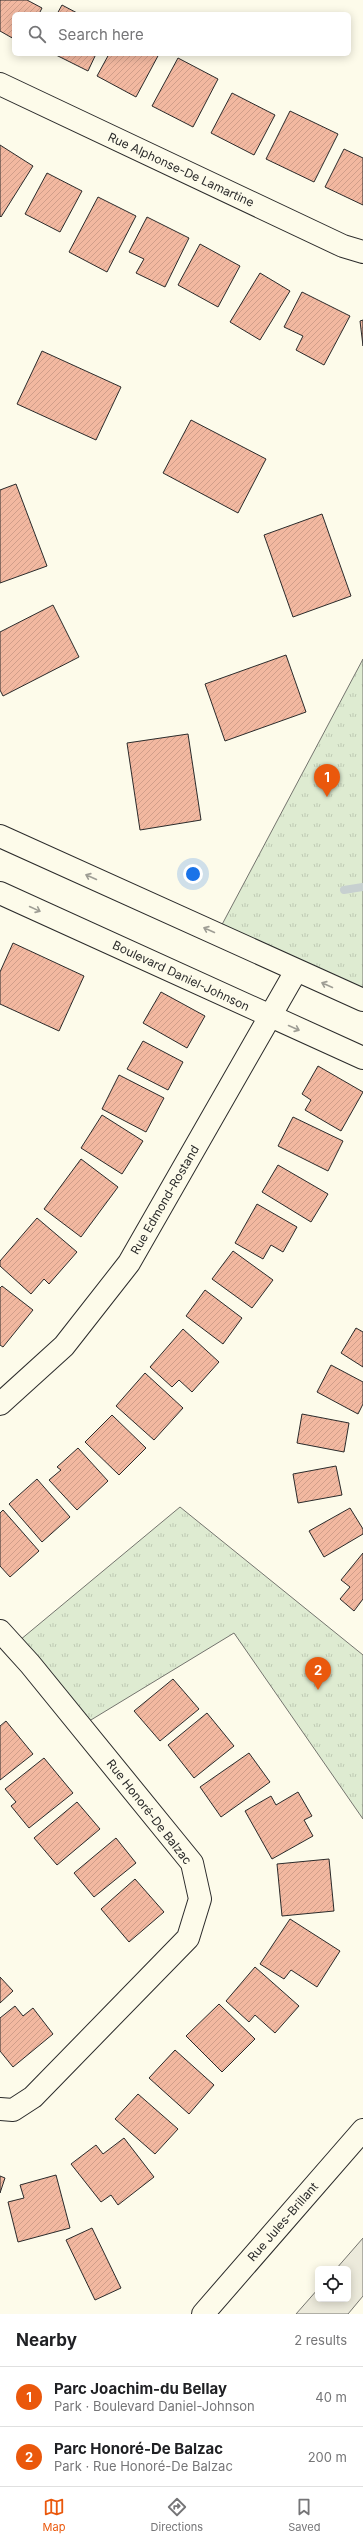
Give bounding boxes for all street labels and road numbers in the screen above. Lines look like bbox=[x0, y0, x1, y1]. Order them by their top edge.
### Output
street label: Rue Alphonse-De Lamartine bbox=[106, 129, 257, 210]
street label: Boulevard Daniel-Johnson bbox=[110, 937, 252, 1014]
street label: Rue Edmond-Rostand bbox=[127, 1142, 202, 1257]
street label: Rue Honoré-De Balzac bbox=[104, 1756, 195, 1867]
street label: Rue Jules-Brillant bbox=[244, 2179, 321, 2264]

